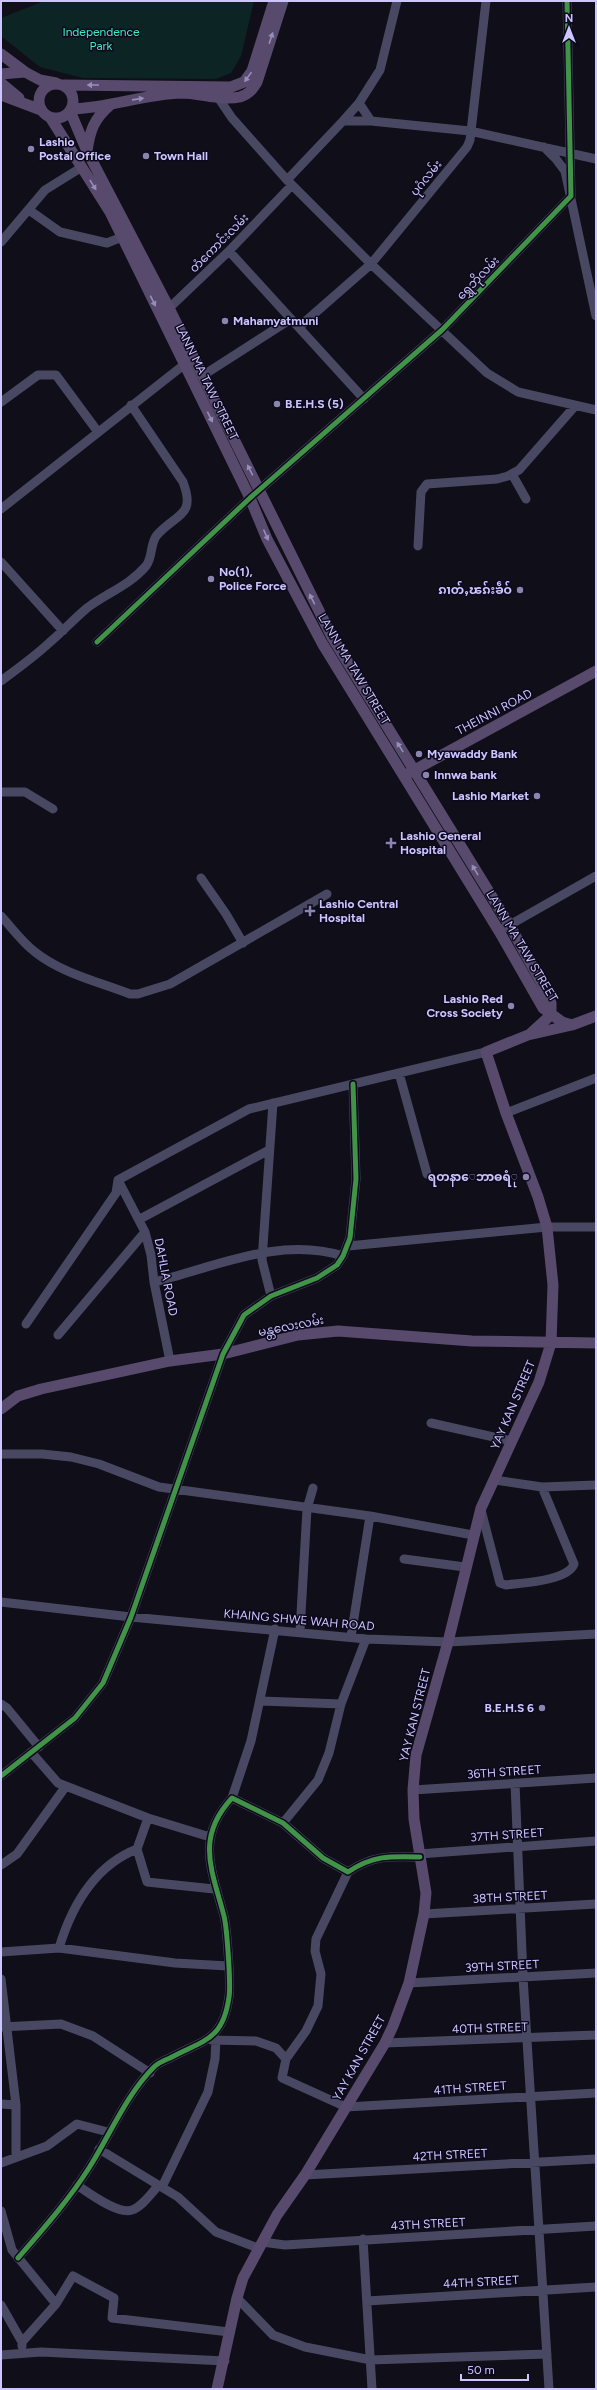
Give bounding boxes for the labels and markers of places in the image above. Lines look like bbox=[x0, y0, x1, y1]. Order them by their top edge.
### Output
place label: Lashio Postal Office bbox=[39, 135, 111, 163]
marker: Lashio Postal Office bbox=[26, 144, 36, 154]
place label: Town Hall bbox=[154, 149, 208, 163]
marker: Town Hall bbox=[141, 151, 151, 161]
place label: Mahamyatmuni bbox=[233, 314, 318, 328]
marker: Mahamyatmuni bbox=[220, 316, 230, 326]
place label: B.E.H.S (5) bbox=[285, 397, 344, 411]
marker: B.E.H.S (5) bbox=[272, 399, 282, 409]
place label: No(1), Police Force bbox=[219, 565, 287, 593]
marker: No(1), Police Force bbox=[206, 574, 216, 584]
place label: ၵၢတ်ႇၽၵ်းၶဵဝ် bbox=[438, 580, 512, 597]
marker: ၵၢတ်ႇၽၵ်းၶဵဝ် bbox=[515, 585, 525, 595]
place label: Myawaddy Bank bbox=[427, 747, 518, 761]
marker: Myawaddy Bank bbox=[414, 749, 424, 759]
place label: Innwa bank bbox=[434, 768, 497, 782]
marker: Innwa bank bbox=[421, 770, 431, 780]
place label: Lashio Market bbox=[452, 789, 529, 803]
marker: Lashio Market bbox=[532, 791, 542, 801]
place label: Lashio General Hospital bbox=[400, 829, 481, 857]
marker: Lashio General Hospital bbox=[385, 837, 397, 849]
place label: Lashio Central Hospital bbox=[319, 897, 398, 925]
marker: Lashio Central Hospital bbox=[304, 905, 316, 917]
place label: Lashio Red Cross Society bbox=[426, 992, 503, 1020]
marker: Lashio Red Cross Society bbox=[506, 1001, 516, 1011]
place label: ရတနာေဘာဓရံု bbox=[428, 1170, 518, 1188]
marker: ရတနာေဘာဓရံု bbox=[521, 1172, 531, 1182]
place label: B.E.H.S 6 bbox=[485, 1701, 534, 1715]
marker: B.E.H.S 6 bbox=[537, 1703, 547, 1713]

